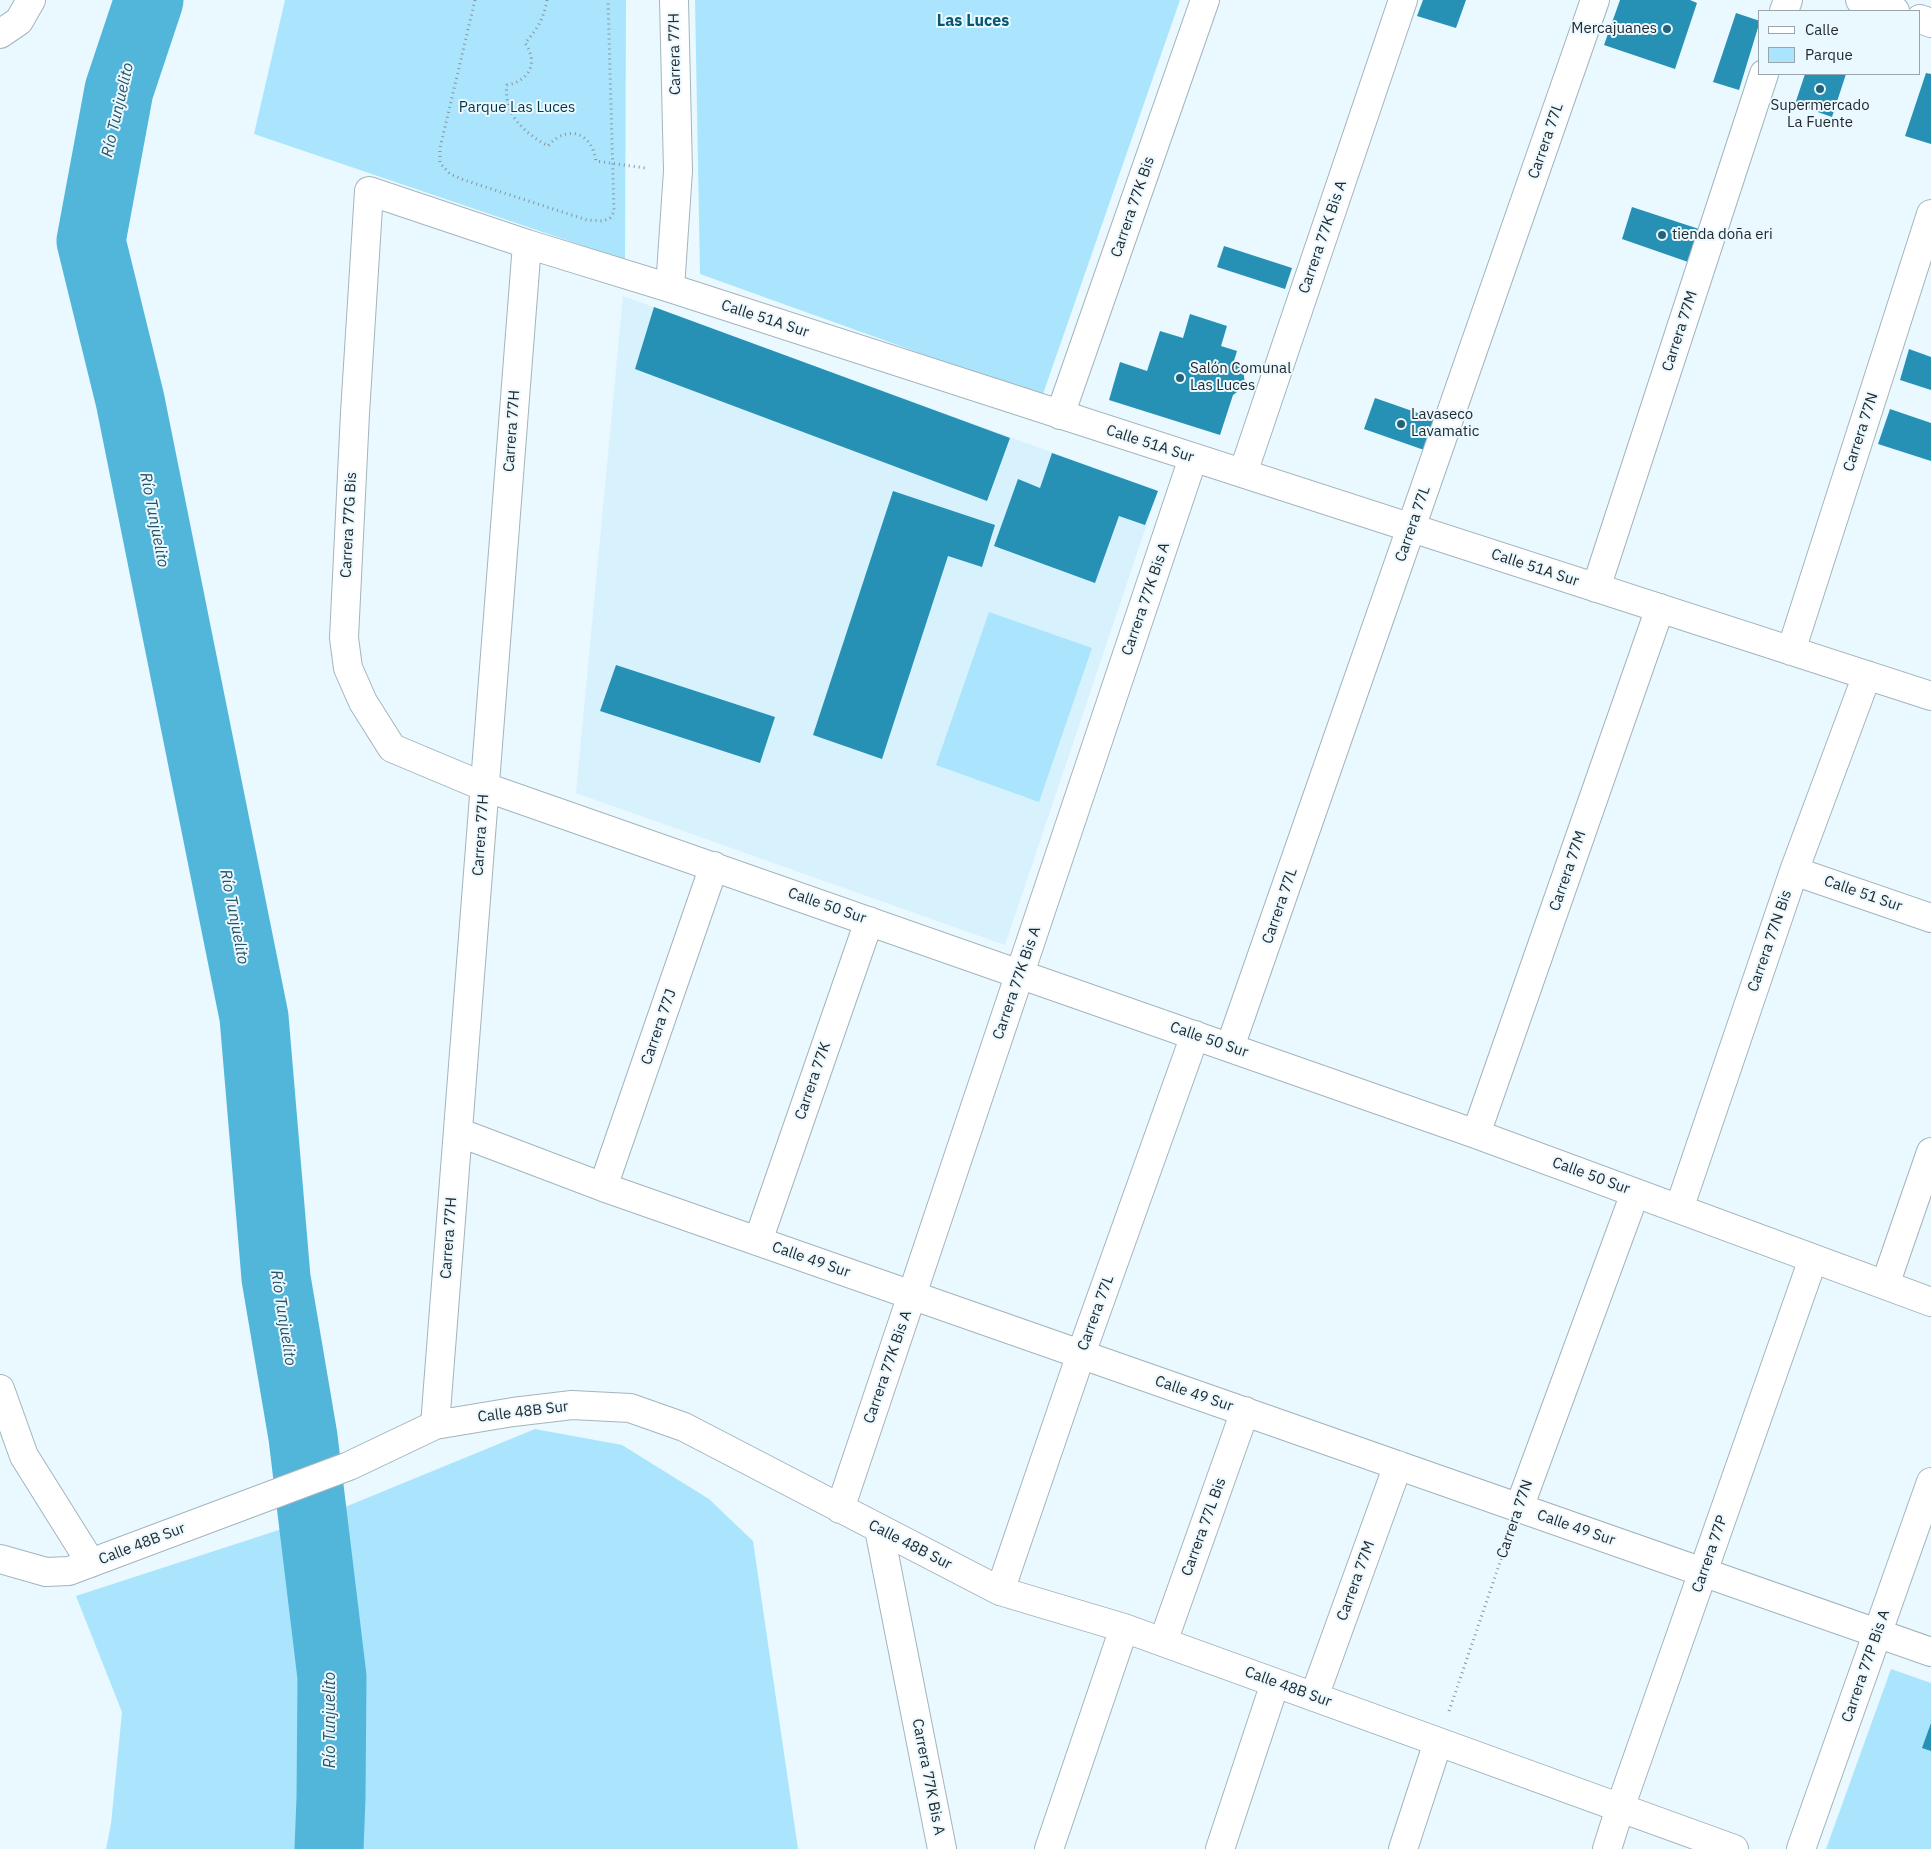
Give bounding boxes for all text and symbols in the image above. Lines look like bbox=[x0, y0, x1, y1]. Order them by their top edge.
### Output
legend bbox=[1758, 10, 1921, 75]
district label: Las Luces bbox=[937, 11, 1009, 31]
street label: Carrera 77H bbox=[665, 13, 685, 95]
place label: Mercajuanes bbox=[1571, 20, 1657, 38]
text: Calle bbox=[1805, 20, 1839, 39]
marker: Mercajuanes bbox=[1661, 23, 1673, 35]
text: Parque bbox=[1805, 45, 1853, 64]
water label: Río Tunjuelito bbox=[98, 61, 138, 159]
marker: Supermercado La Fuente bbox=[1814, 83, 1826, 95]
place label: Supermercado La Fuente bbox=[1770, 97, 1870, 132]
park label: Parque Las Luces bbox=[459, 99, 575, 117]
street label: Carrera 77L bbox=[1525, 101, 1567, 181]
street label: Carrera 77K Bis bbox=[1107, 154, 1159, 260]
street label: Carrera 77K Bis A bbox=[1295, 178, 1351, 296]
place label: tienda doña eri bbox=[1672, 226, 1773, 244]
marker: tienda doña eri bbox=[1656, 229, 1668, 241]
street label: Carrera 77M bbox=[1659, 288, 1701, 374]
street label: Calle 51A Sur bbox=[719, 296, 811, 342]
place label: Salón Comunal Las Luces bbox=[1190, 360, 1291, 395]
marker: Salón Comunal Las Luces bbox=[1174, 372, 1186, 384]
street label: Carrera 77H bbox=[500, 389, 524, 473]
street label: Carrera 77N bbox=[1840, 390, 1882, 474]
place label: Lavaseco Lavamatic bbox=[1411, 406, 1479, 441]
marker: Lavaseco Lavamatic bbox=[1395, 418, 1407, 430]
street label: Calle 51A Sur bbox=[1104, 421, 1196, 467]
water label: Río Tunjuelito bbox=[135, 471, 173, 569]
street label: Carrera 77G Bis bbox=[337, 471, 361, 579]
street label: Carrera 77L bbox=[1392, 484, 1434, 564]
street label: Carrera 77K Bis A bbox=[1118, 540, 1174, 658]
street label: Calle 51A Sur bbox=[1489, 545, 1581, 591]
street label: Carrera 77H bbox=[469, 793, 493, 877]
street label: Carrera 77M bbox=[1546, 829, 1590, 913]
street label: Carrera 77L bbox=[1259, 866, 1301, 946]
water label: Río Tunjuelito bbox=[215, 868, 253, 966]
street label: Calle 51 Sur bbox=[1822, 872, 1904, 916]
street label: Calle 50 Sur bbox=[786, 884, 868, 928]
street label: Carrera 77N Bis bbox=[1744, 888, 1796, 994]
street label: Carrera 77K Bis A bbox=[989, 924, 1045, 1042]
street label: Carrera 77J bbox=[638, 987, 680, 1067]
street label: Calle 50 Sur bbox=[1168, 1018, 1250, 1062]
street label: Carrera 77K bbox=[791, 1040, 835, 1122]
street label: Calle 50 Sur bbox=[1550, 1154, 1632, 1198]
street label: Carrera 77H bbox=[437, 1196, 461, 1280]
street label: Calle 49 Sur bbox=[770, 1238, 852, 1282]
water label: Río Tunjuelito bbox=[266, 1269, 300, 1367]
street label: Carrera 77L bbox=[1074, 1273, 1118, 1353]
street label: Carrera 77K Bis A bbox=[860, 1308, 916, 1426]
street label: Calle 49 Sur bbox=[1153, 1372, 1235, 1416]
street label: Calle 48B Sur bbox=[477, 1398, 569, 1426]
street label: Carrera 77L Bis bbox=[1178, 1475, 1230, 1579]
street label: Carrera 77N bbox=[1493, 1477, 1537, 1561]
street label: Calle 49 Sur bbox=[1535, 1506, 1617, 1550]
street label: Carrera 77P bbox=[1688, 1513, 1732, 1595]
street label: Calle 48B Sur bbox=[865, 1516, 955, 1574]
street label: Calle 48B Sur bbox=[96, 1519, 188, 1569]
street label: Carrera 77M bbox=[1333, 1539, 1379, 1623]
street label: Carrera 77P Bis A bbox=[1838, 1607, 1894, 1725]
street label: Calle 48B Sur bbox=[1242, 1663, 1334, 1711]
water label: Río Tunjuelito bbox=[320, 1672, 340, 1768]
street label: Carrera 77K Bis A bbox=[908, 1717, 948, 1837]

